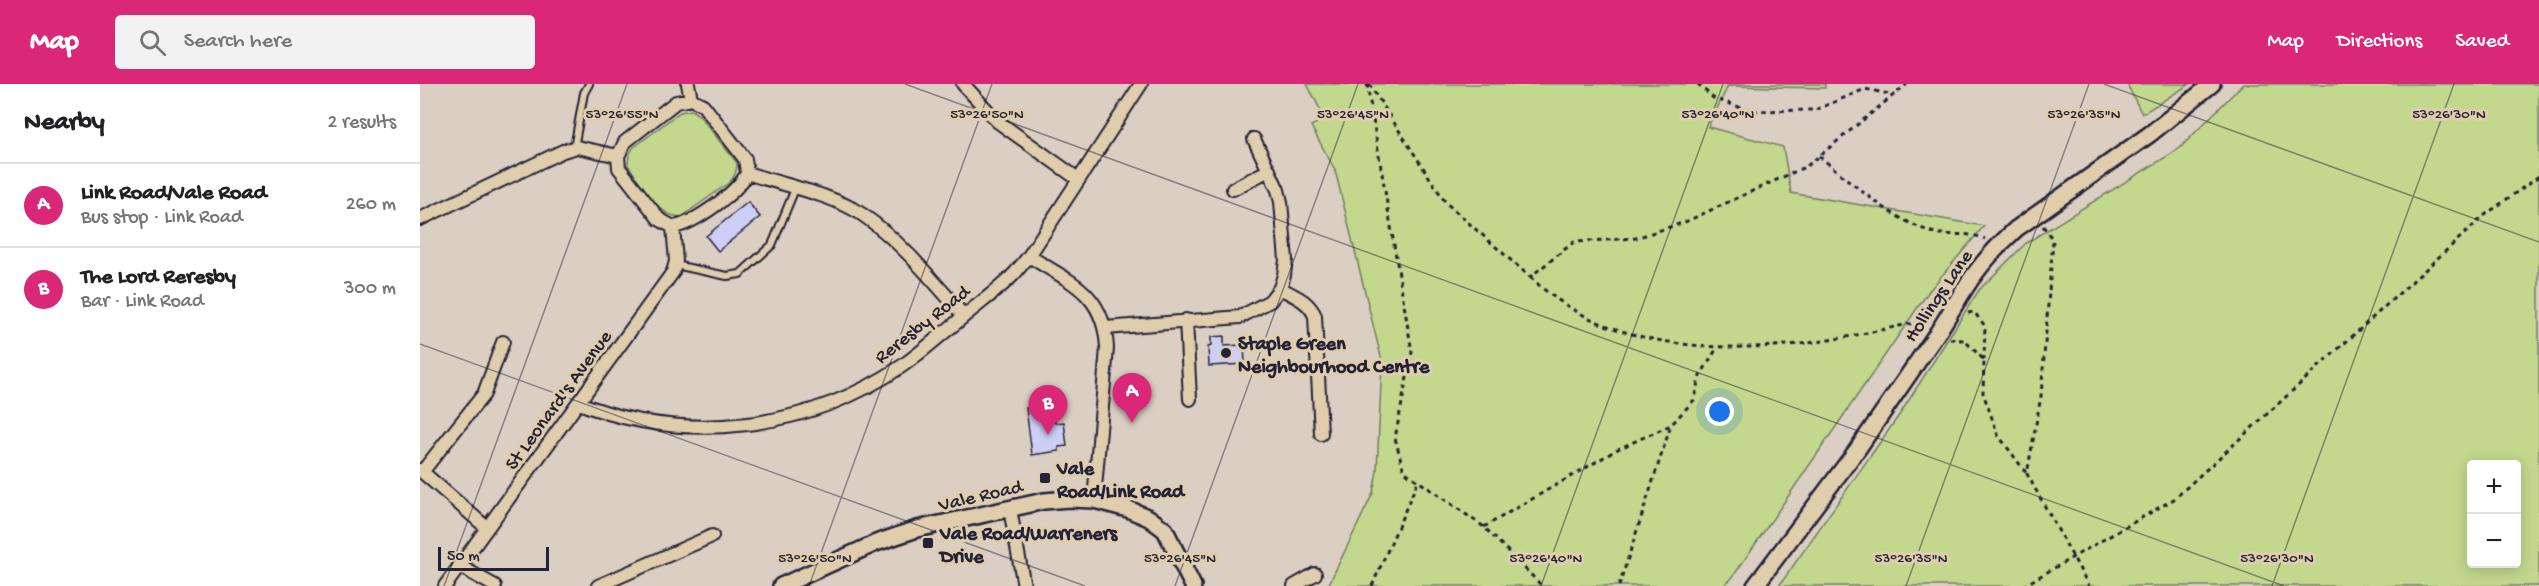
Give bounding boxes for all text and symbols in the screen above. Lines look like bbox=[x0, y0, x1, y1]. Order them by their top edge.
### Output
search box bbox=[115, 15, 535, 69]
text: Map bbox=[30, 26, 79, 59]
icon: search bbox=[136, 26, 169, 59]
text: Search here bbox=[184, 29, 292, 55]
text: Map bbox=[2267, 30, 2304, 55]
text: Directions bbox=[2337, 30, 2422, 55]
text: Saved bbox=[2455, 30, 2509, 55]
text: 53°26'55"N bbox=[586, 106, 659, 124]
text: 53°26'50"N bbox=[950, 106, 1024, 124]
text: 53°26'45"N bbox=[1317, 106, 1389, 124]
text: 53°26'40"N bbox=[1682, 106, 1755, 124]
text: 53°26'35"N bbox=[2048, 106, 2121, 124]
text: 53°26'30"N bbox=[2412, 106, 2486, 124]
text: Nearby bbox=[24, 108, 105, 139]
text: 2 results bbox=[327, 112, 396, 135]
text: Link Road/Vale Road bbox=[81, 181, 267, 207]
text: A bbox=[38, 194, 49, 217]
text: 260 m bbox=[346, 194, 396, 217]
text: Bus stop · Link Road bbox=[81, 207, 243, 230]
street label: Hollings Lane bbox=[1901, 246, 1979, 347]
text: The Lord Reresby bbox=[81, 265, 236, 291]
text: B bbox=[38, 278, 49, 301]
text: 300 m bbox=[344, 278, 396, 301]
street label: Reresby Road bbox=[871, 280, 977, 370]
text: Bar · Link Road bbox=[81, 291, 204, 314]
street label: St Leonard's Avenue bbox=[501, 326, 619, 475]
place label: Staple Green Neighbourhood Centre bbox=[1238, 334, 1430, 380]
marker: Staple Green Neighbourhood Centre bbox=[1219, 346, 1233, 360]
pin: A bbox=[1112, 374, 1152, 423]
pin: B bbox=[1028, 386, 1068, 435]
your location bbox=[1705, 397, 1734, 426]
place label: Vale Road/Link Road bbox=[1056, 459, 1186, 505]
map controls bbox=[2467, 460, 2521, 568]
button: + bbox=[2467, 460, 2521, 514]
marker: Vale Road/Link Road bbox=[1038, 471, 1052, 485]
street label: Vale Road bbox=[936, 476, 1027, 518]
button: − bbox=[2467, 514, 2521, 568]
place label: Vale Road/Warreners Drive bbox=[938, 524, 1119, 570]
marker: Vale Road/Warreners Drive bbox=[921, 536, 935, 550]
scale bar bbox=[438, 544, 549, 572]
text: 50 m bbox=[447, 548, 480, 567]
text: 53°26'50"N bbox=[778, 550, 852, 568]
text: 53°26'45"N bbox=[1144, 550, 1216, 568]
text: 53°26'40"N bbox=[1510, 550, 1583, 568]
text: 53°26'35"N bbox=[1875, 550, 1948, 568]
text: 53°26'30"N bbox=[2240, 550, 2314, 568]

